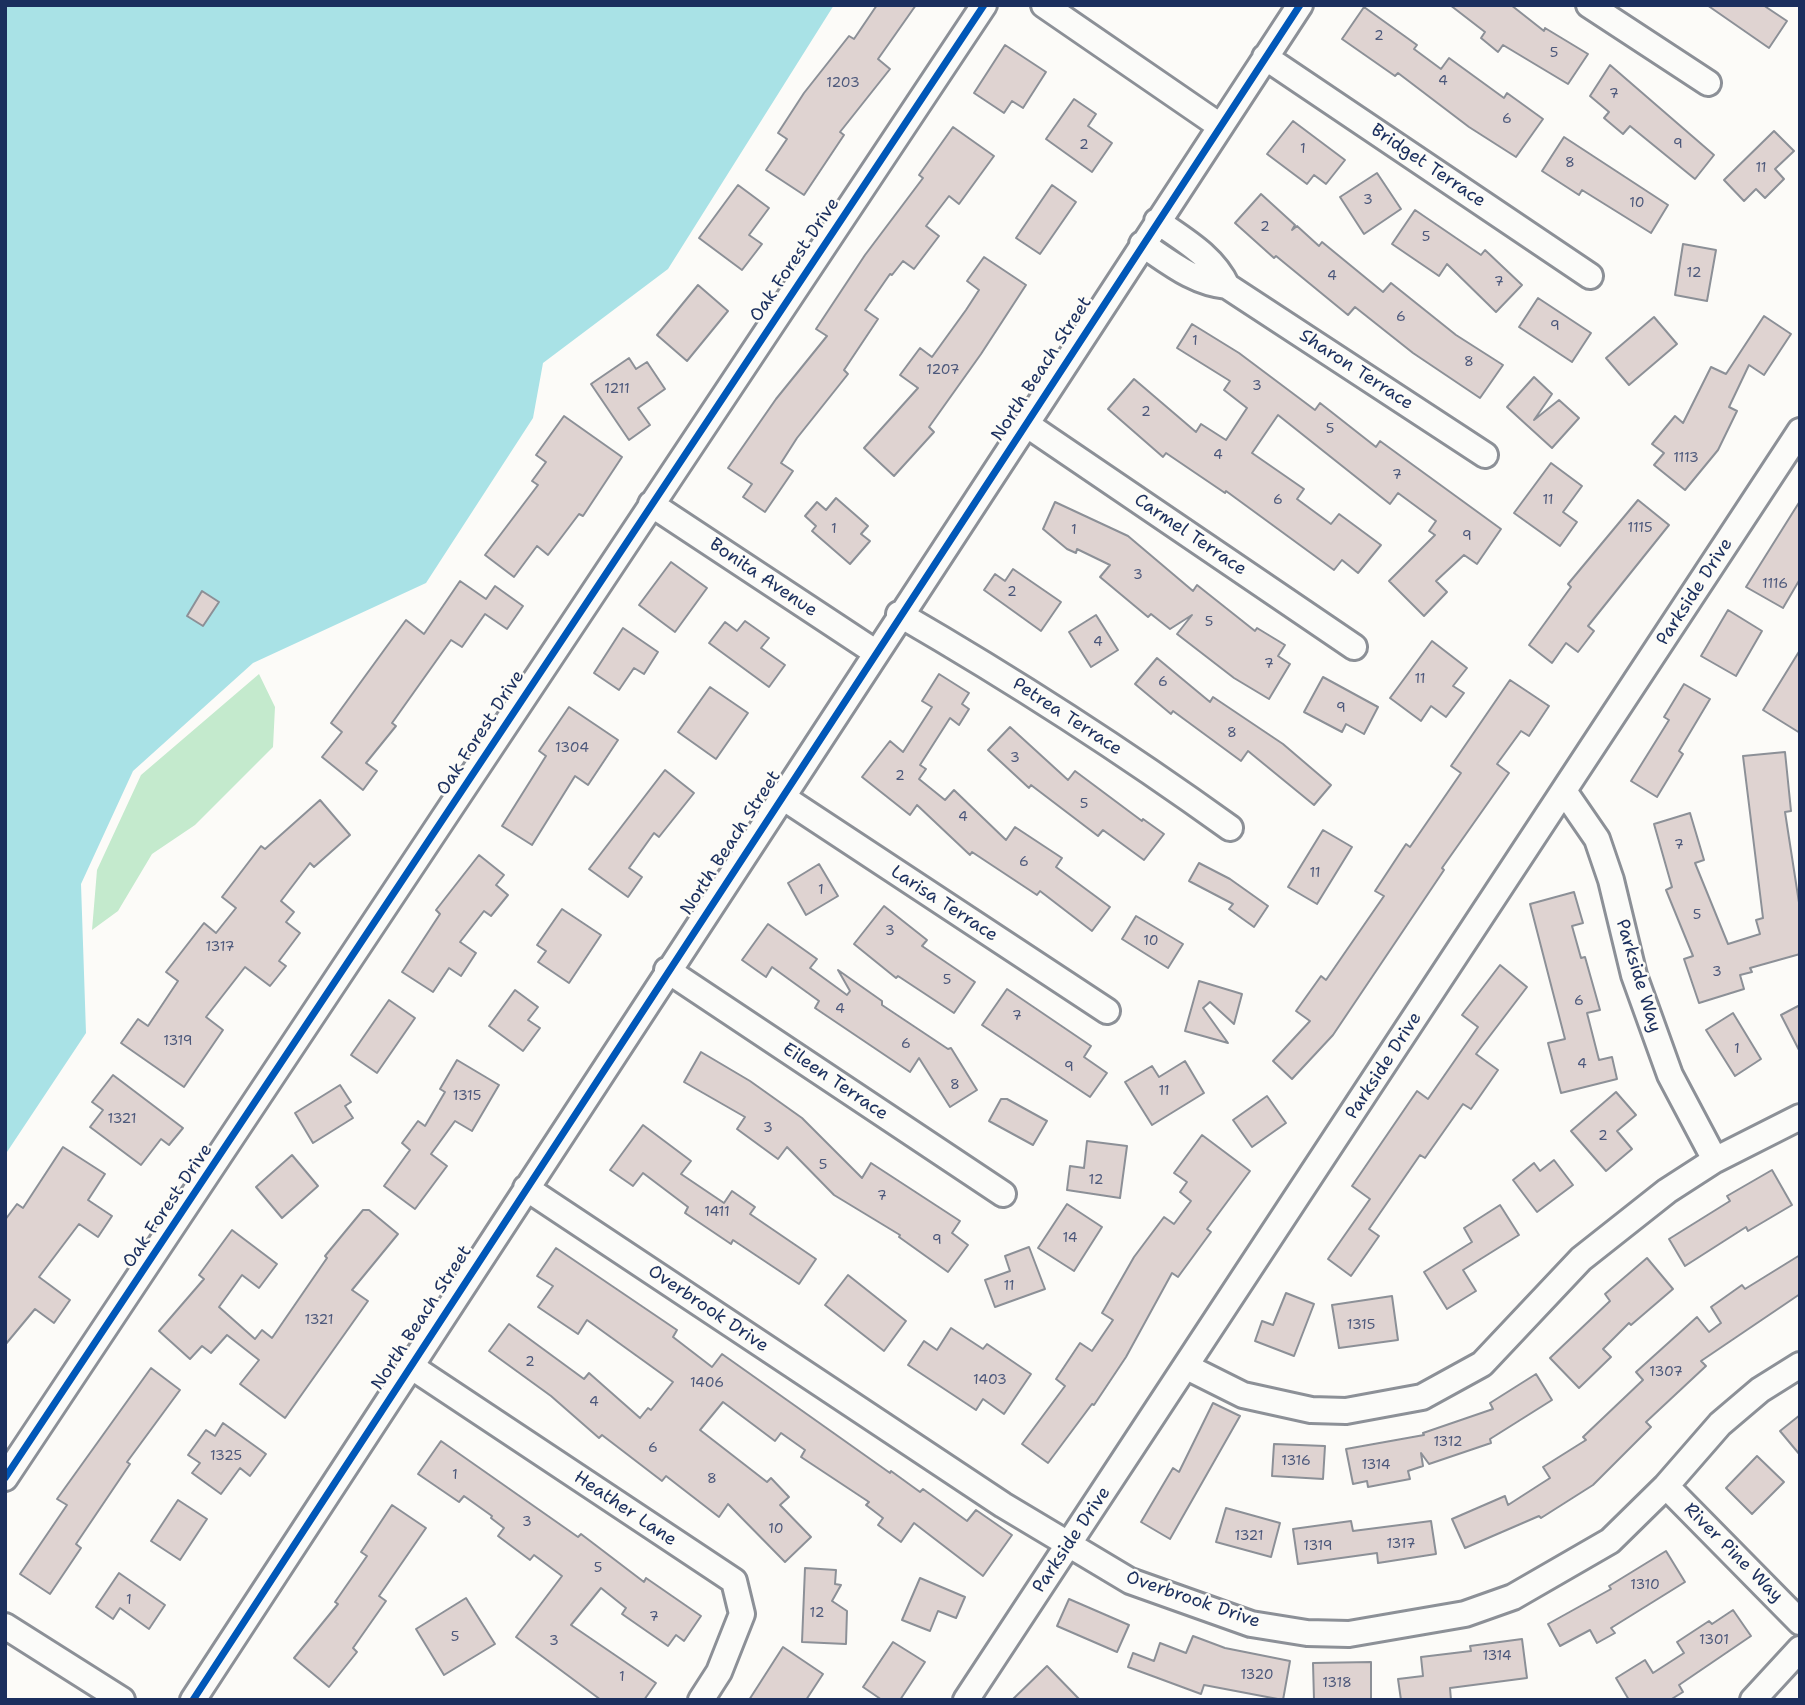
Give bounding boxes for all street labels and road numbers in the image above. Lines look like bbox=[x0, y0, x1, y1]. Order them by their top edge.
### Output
street label: Bridget Terrace bbox=[1367, 120, 1489, 212]
street label: Oak Forest Drive bbox=[746, 194, 844, 326]
street label: North Beach Street bbox=[987, 293, 1097, 445]
street label: Sharon Terrace bbox=[1295, 325, 1417, 415]
street label: Carmel Terrace bbox=[1130, 489, 1250, 581]
street label: Bonita Avenue bbox=[705, 534, 821, 622]
street label: Parkside Drive bbox=[1652, 534, 1738, 650]
street label: Oak Forest Drive bbox=[433, 666, 529, 800]
street label: Petrea Terrace bbox=[1008, 674, 1126, 760]
street label: North Beach Street bbox=[676, 767, 786, 919]
street label: Larisa Terrace bbox=[886, 861, 1002, 947]
street label: Parkside Way bbox=[1611, 917, 1665, 1035]
street label: Parkside Drive bbox=[1341, 1008, 1427, 1124]
street label: Eileen Terrace bbox=[778, 1039, 892, 1125]
street label: Oak Forest Drive bbox=[119, 1140, 217, 1272]
street label: North Beach Street bbox=[367, 1242, 477, 1394]
street label: Overbrook Drive bbox=[644, 1261, 772, 1357]
street label: Heather Lane bbox=[570, 1467, 680, 1551]
street label: Parkside Drive bbox=[1029, 1483, 1115, 1597]
street label: River Pine Way bbox=[1679, 1499, 1787, 1607]
street label: Overbrook Drive bbox=[1123, 1567, 1263, 1633]

